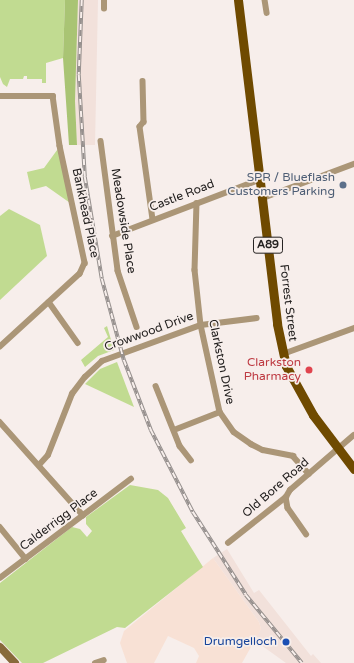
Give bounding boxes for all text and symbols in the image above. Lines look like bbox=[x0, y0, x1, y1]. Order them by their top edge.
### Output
street label: Bankhead Place bbox=[68, 167, 102, 259]
street label: Meadowside Place bbox=[108, 167, 138, 275]
place label: SPR / Blueflash Customers Parking bbox=[227, 171, 335, 199]
street label: Castle Road bbox=[147, 177, 217, 215]
marker: SPR / Blueflash Customers Parking bbox=[338, 180, 348, 190]
road number: A89 bbox=[252, 236, 284, 254]
street label: Forrest Street bbox=[276, 264, 300, 342]
street label: Crowwood Drive bbox=[103, 309, 195, 355]
street label: Clarkston Drive bbox=[205, 318, 237, 406]
place label: Clarkston Pharmacy bbox=[244, 356, 301, 384]
marker: Clarkston Pharmacy bbox=[304, 365, 314, 375]
street label: Old Bore Road bbox=[240, 455, 312, 521]
street label: Calderrigg Place bbox=[17, 486, 101, 554]
place label: Drumgelloch bbox=[204, 635, 277, 649]
marker: Drumgelloch bbox=[280, 636, 292, 648]

